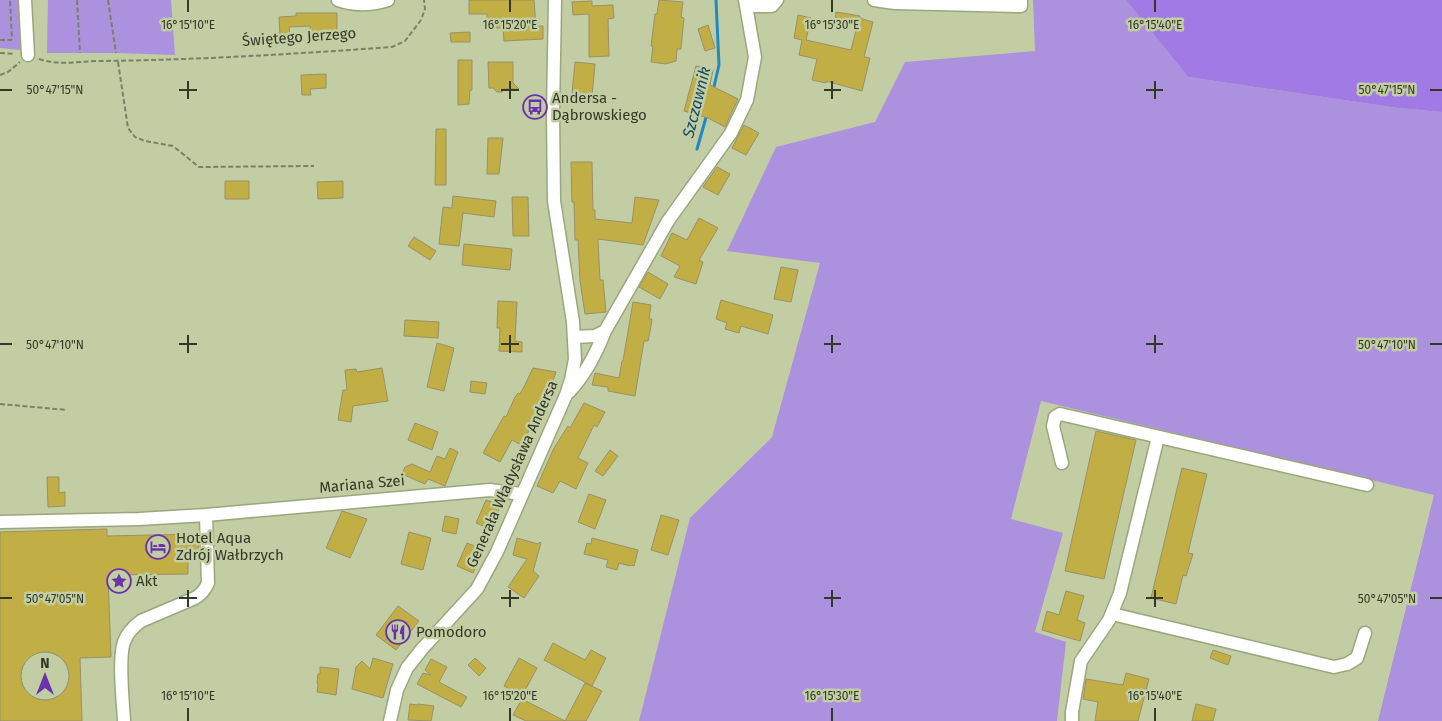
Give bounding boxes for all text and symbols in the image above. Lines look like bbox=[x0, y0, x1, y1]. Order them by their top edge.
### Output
text: 16°15'10"E bbox=[161, 18, 215, 32]
text: 16°15'20"E bbox=[483, 18, 537, 32]
text: 16°15'30"E bbox=[805, 18, 860, 32]
text: 16°15'40"E bbox=[1128, 18, 1182, 32]
street label: Świętego Jerzego bbox=[241, 24, 357, 50]
water label: Szczawnik bbox=[678, 64, 715, 141]
text: 50°47'15"N bbox=[27, 83, 83, 97]
text: 50°47'15"N bbox=[1359, 83, 1415, 97]
place label: Andersa - Dąbrowskiego bbox=[552, 89, 647, 124]
bus stop icon: Andersa - Dąbrowskiego bbox=[522, 94, 548, 120]
text: 50°47'10"N bbox=[26, 338, 84, 352]
text: 50°47'10"N bbox=[1358, 338, 1416, 352]
street label: Generała Władysława Andersa bbox=[462, 378, 562, 570]
street label: Mariana Szei bbox=[318, 471, 406, 497]
place label: Hotel Aqua Zdrój Wałbrzych bbox=[176, 529, 284, 564]
hotel icon: Hotel Aqua Zdrój Wałbrzych bbox=[145, 534, 171, 560]
place icon: Akt bbox=[106, 568, 132, 594]
place label: Akt bbox=[136, 572, 158, 590]
text: 50°47'05"N bbox=[26, 592, 84, 606]
text: 50°47'05"N bbox=[1358, 592, 1416, 606]
restaurant icon: Pomodoro bbox=[385, 619, 411, 645]
place label: Pomodoro bbox=[416, 623, 486, 641]
north arrow bbox=[20, 651, 70, 701]
text: N bbox=[40, 655, 50, 672]
text: 16°15'10"E bbox=[161, 689, 215, 703]
text: 16°15'20"E bbox=[483, 689, 537, 703]
text: 16°15'30"E bbox=[805, 689, 860, 703]
text: 16°15'40"E bbox=[1128, 689, 1182, 703]

